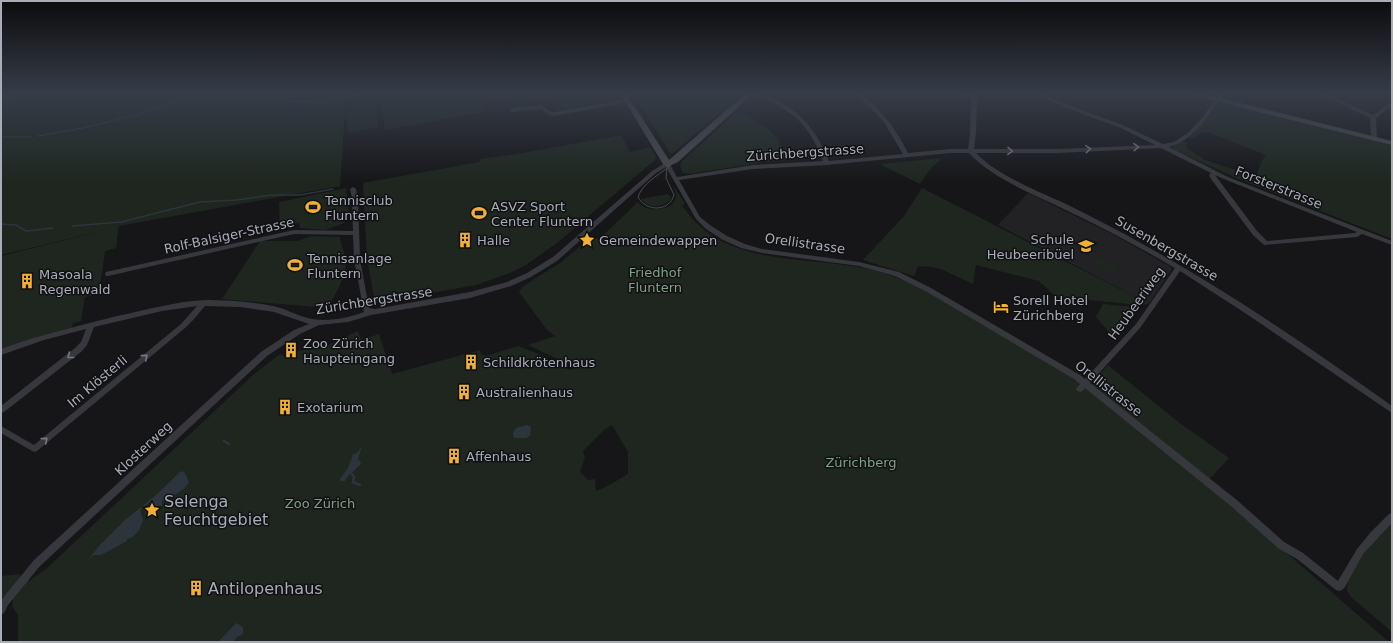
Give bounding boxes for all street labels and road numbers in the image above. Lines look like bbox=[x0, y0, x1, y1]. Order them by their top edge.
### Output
street label: Zürichbergstrasse bbox=[746, 141, 864, 164]
street label: Forsterstrasse bbox=[1233, 163, 1324, 212]
street label: Susenbergstrasse bbox=[1113, 213, 1221, 284]
street label: Rolf-Balsiger-Strasse bbox=[163, 214, 296, 257]
street label: Orellistrasse bbox=[764, 230, 846, 257]
street label: Heubeeriweg bbox=[1105, 264, 1168, 343]
street label: Zürichbergstrasse bbox=[315, 284, 433, 317]
street label: Im Klösterli bbox=[64, 352, 130, 411]
street label: Orellistrasse bbox=[1072, 358, 1145, 419]
street label: Klosterweg bbox=[112, 418, 175, 478]

